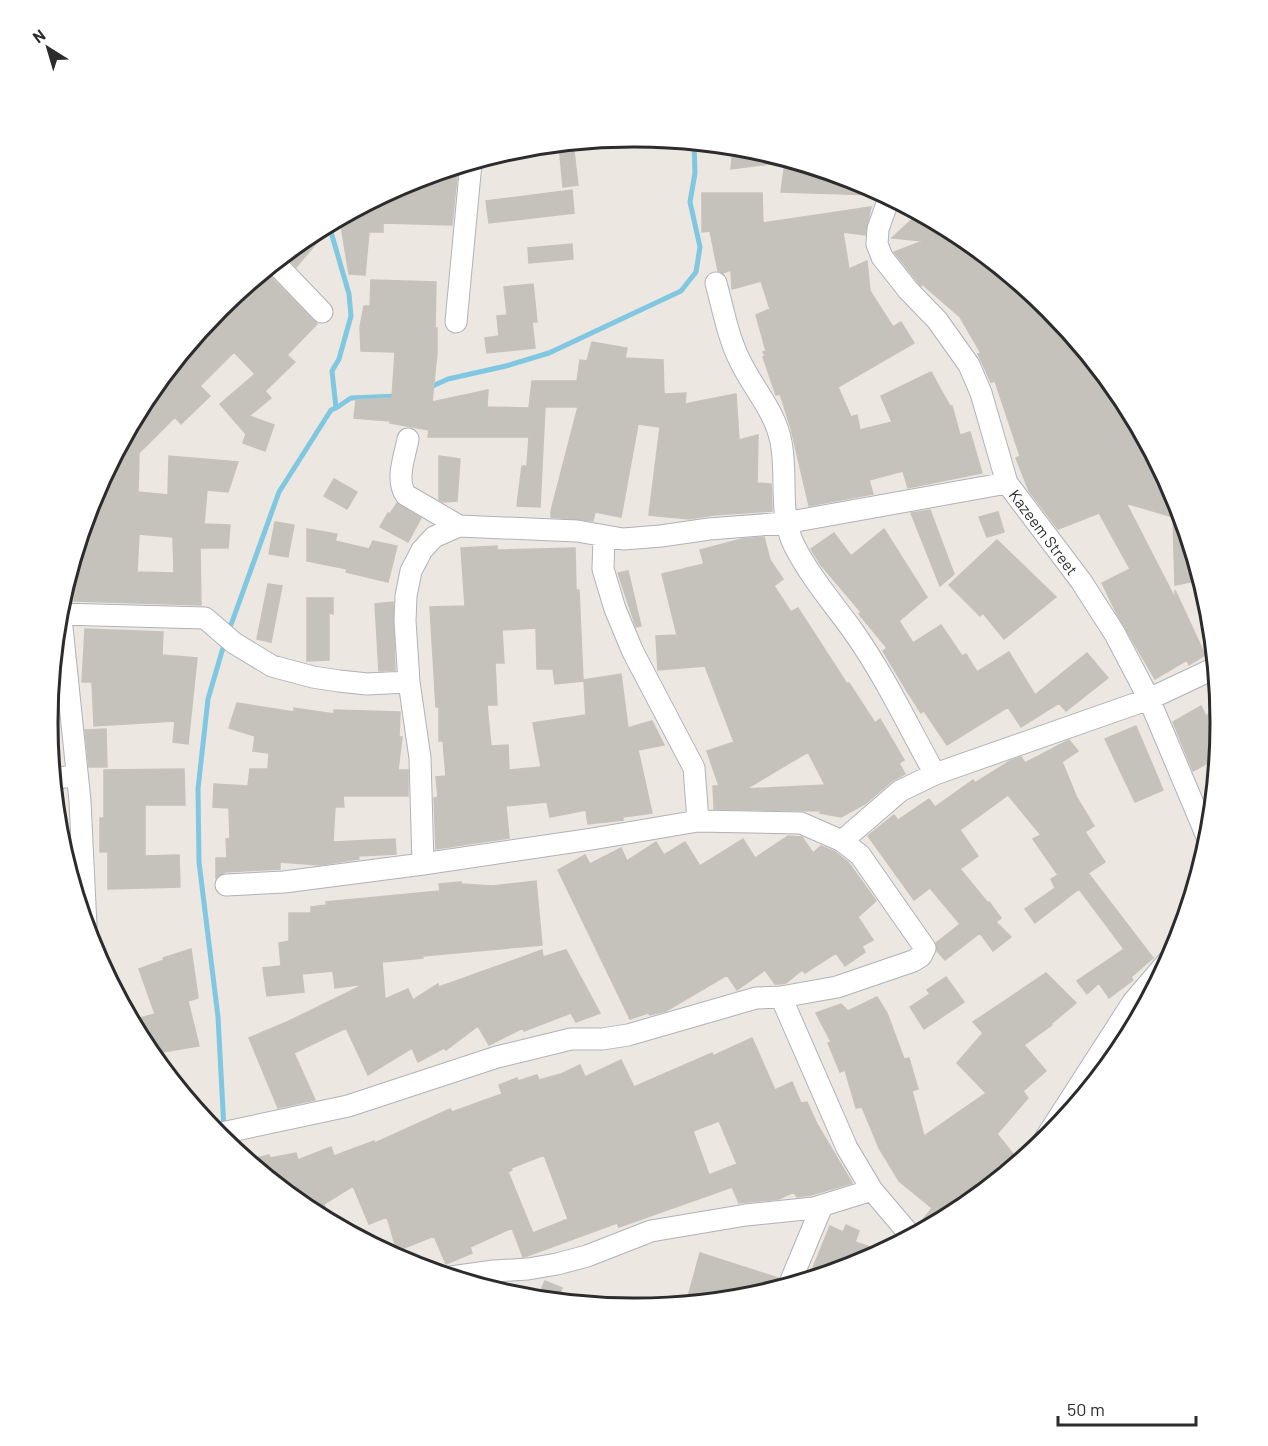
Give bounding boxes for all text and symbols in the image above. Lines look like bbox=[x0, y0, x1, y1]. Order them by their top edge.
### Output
north arrow bbox=[18, 18, 78, 78]
text: N bbox=[29, 25, 49, 46]
street label: Kazeem Street bbox=[1006, 485, 1082, 579]
scale bar bbox=[1058, 1389, 1196, 1427]
text: 50 m bbox=[1067, 1398, 1105, 1420]

